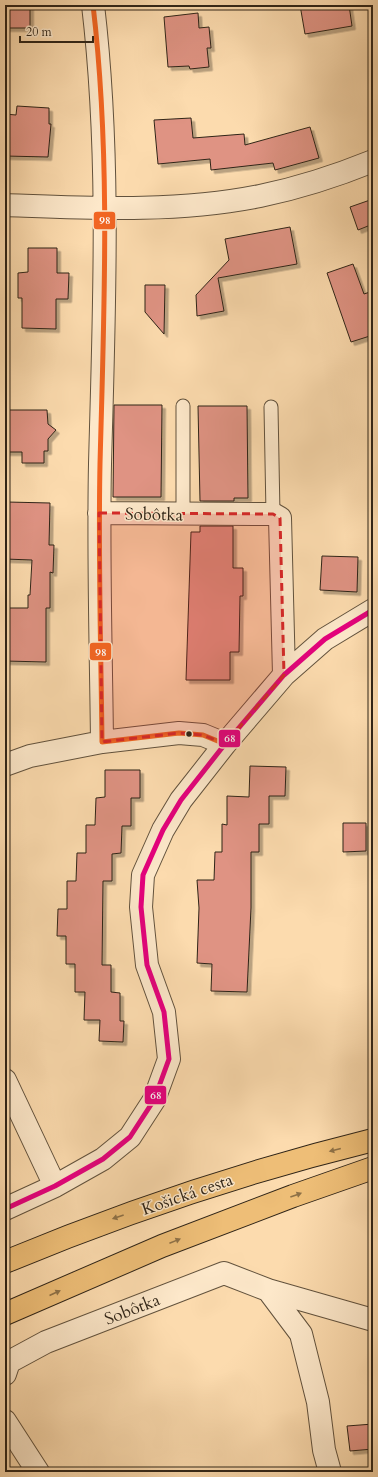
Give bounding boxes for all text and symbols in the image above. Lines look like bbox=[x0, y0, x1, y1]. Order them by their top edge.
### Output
scale bar bbox=[20, 18, 93, 44]
text: 20 m bbox=[26, 24, 53, 40]
line badge: 98 bbox=[93, 211, 116, 230]
text: 98 bbox=[99, 213, 111, 228]
street label: Sobôtka bbox=[125, 502, 184, 527]
line badge: 98 bbox=[89, 642, 112, 661]
text: 98 bbox=[95, 645, 107, 660]
unlabelled marker bbox=[184, 729, 194, 739]
line badge: 68 bbox=[218, 729, 241, 748]
text: 68 bbox=[224, 731, 236, 746]
line badge: 68 bbox=[144, 1085, 167, 1105]
text: 68 bbox=[150, 1088, 162, 1103]
one-way arrow bbox=[329, 1147, 341, 1153]
street label: Košická cesta bbox=[139, 1168, 236, 1221]
one-way arrow bbox=[290, 1191, 302, 1197]
one-way arrow bbox=[111, 1215, 123, 1221]
one-way arrow bbox=[169, 1238, 181, 1244]
street label: Sobôtka bbox=[101, 1288, 164, 1331]
one-way arrow bbox=[50, 1290, 61, 1296]

